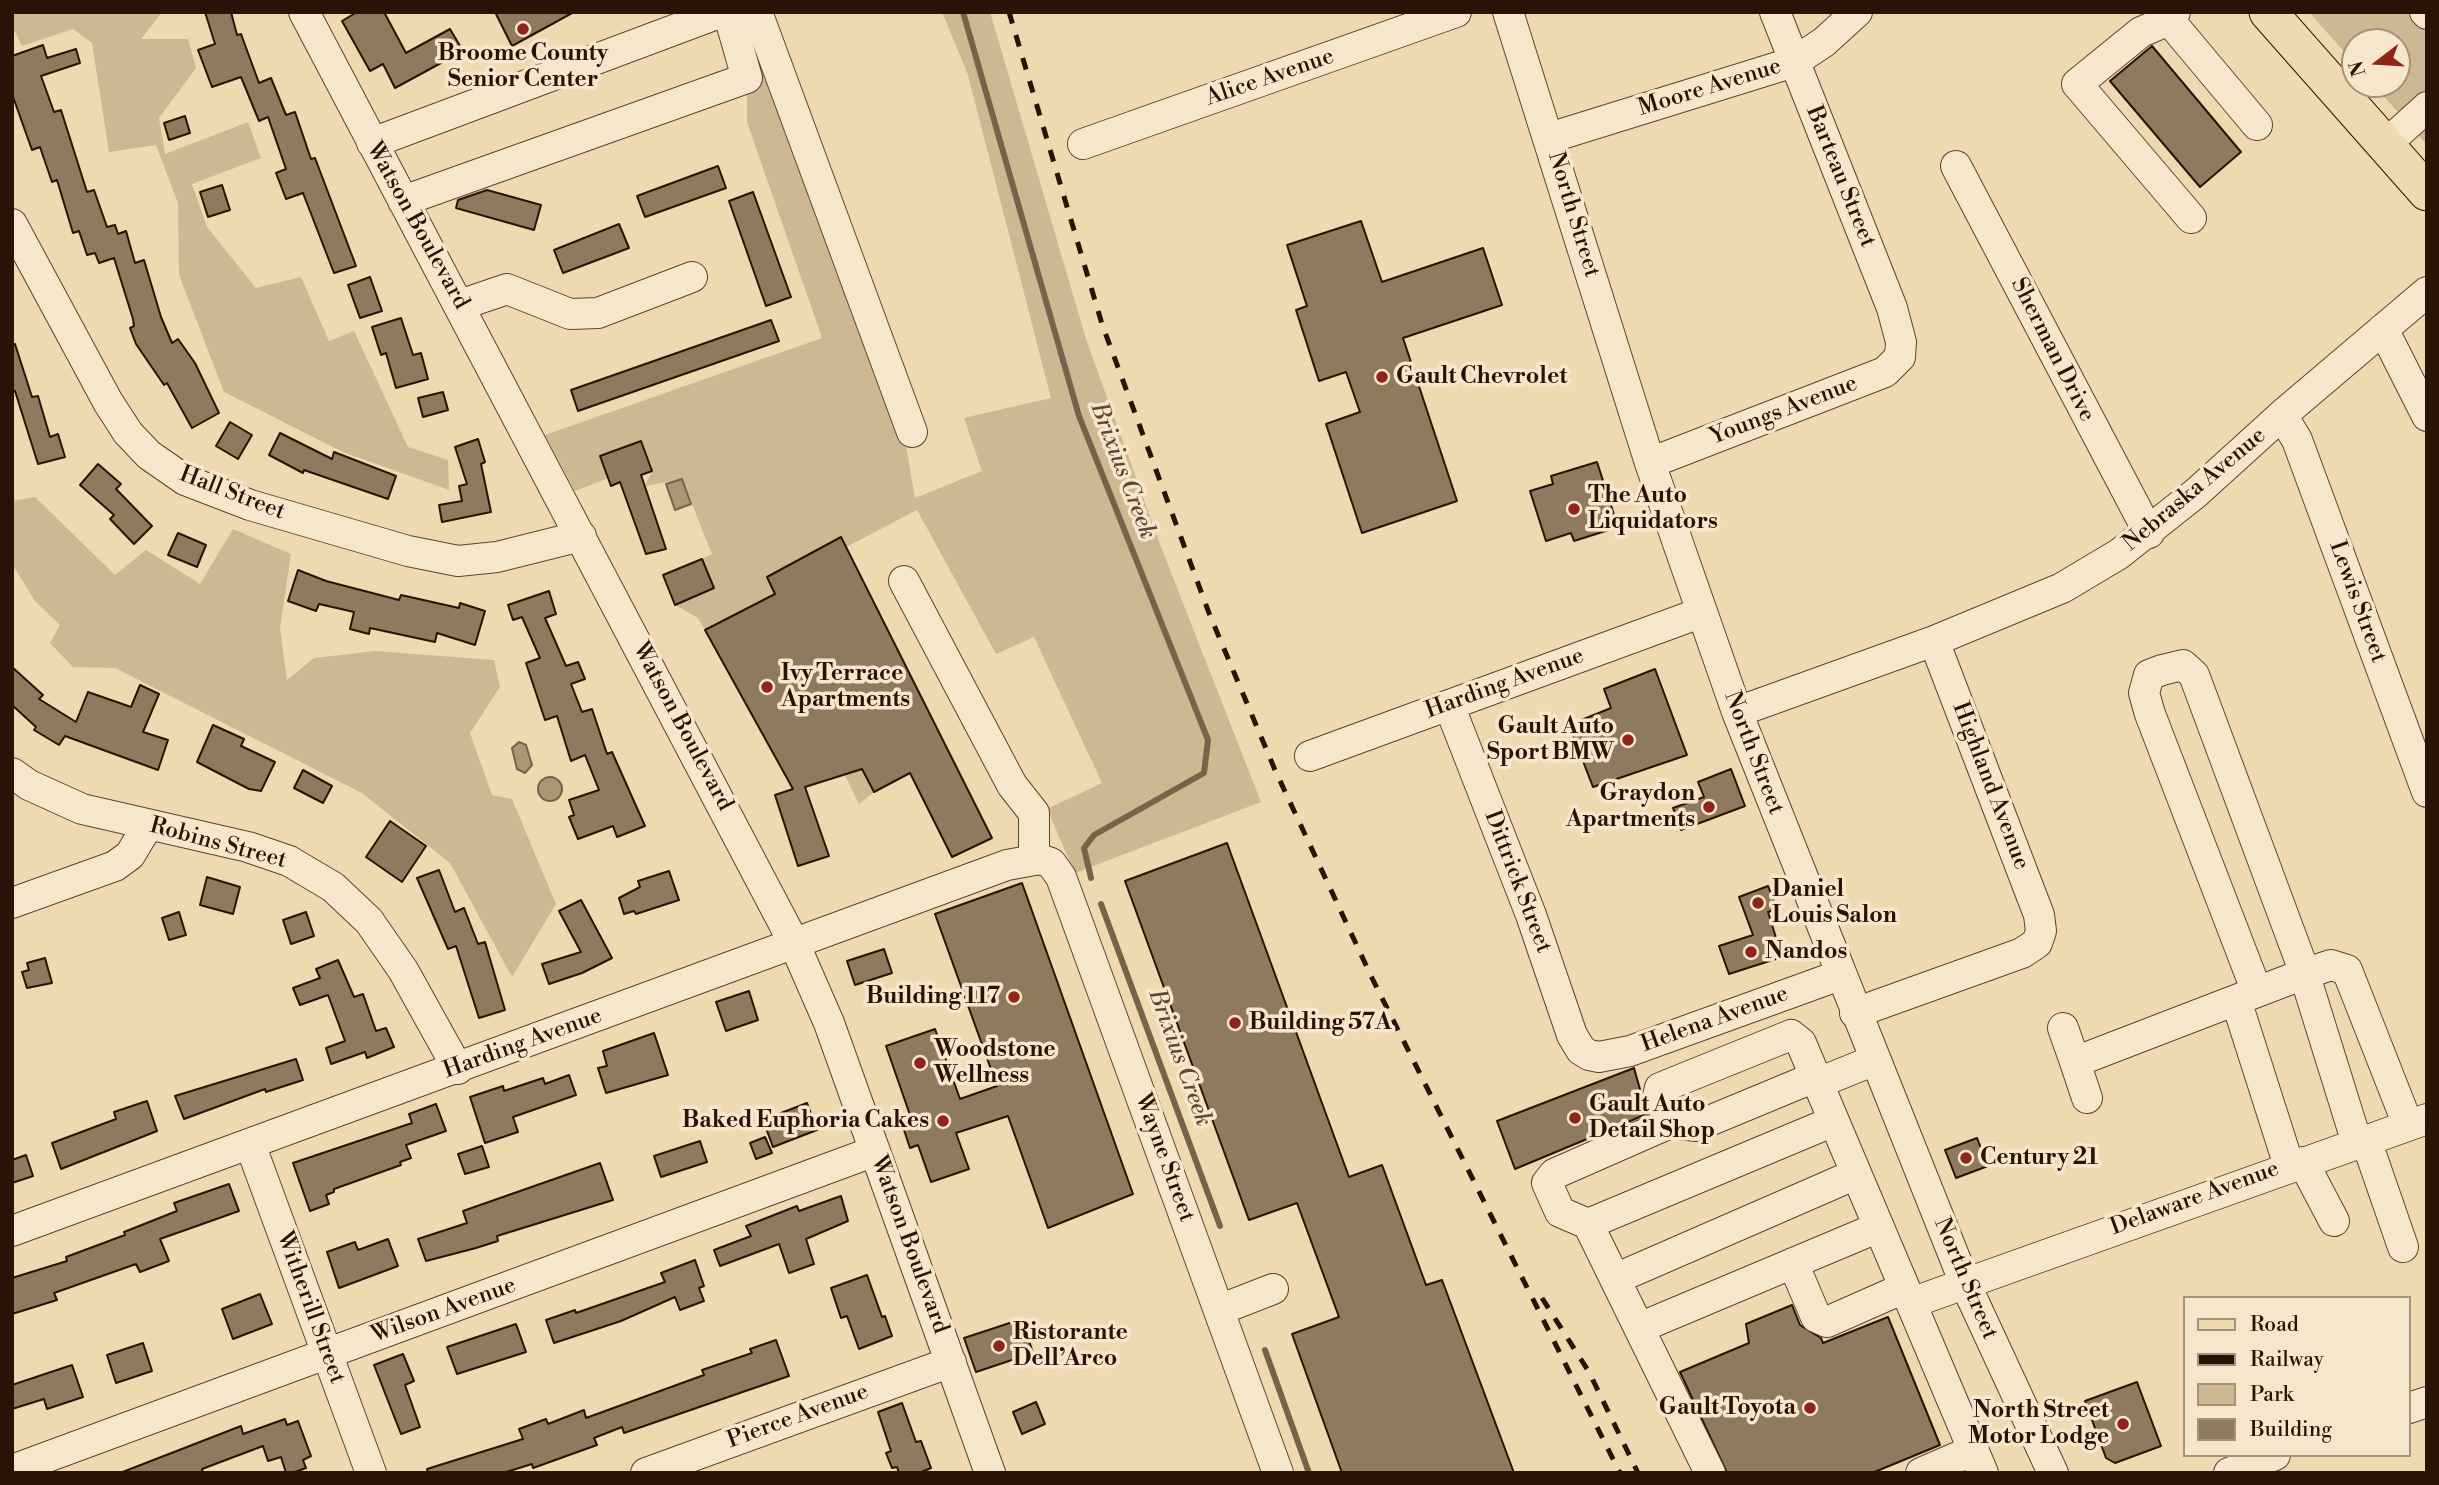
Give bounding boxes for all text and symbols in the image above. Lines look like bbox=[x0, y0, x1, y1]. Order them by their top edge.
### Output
marker: Broome County Senior Center bbox=[515, 21, 531, 37]
north arrow bbox=[2341, 28, 2411, 98]
place label: Broome County Senior Center bbox=[438, 40, 608, 94]
street label: Alice Avenue bbox=[1202, 43, 1338, 113]
street label: Moore Avenue bbox=[1635, 53, 1785, 123]
text: N bbox=[2344, 58, 2372, 79]
street label: Barteau Street bbox=[1799, 102, 1881, 252]
street label: Watson Boulevard bbox=[360, 138, 474, 314]
street label: North Street bbox=[1541, 149, 1605, 281]
street label: Sherman Drive bbox=[2004, 273, 2100, 427]
place label: Gault Chevrolet bbox=[1396, 363, 1567, 391]
marker: Gault Chevrolet bbox=[1374, 369, 1390, 385]
street label: Youngs Avenue bbox=[1706, 370, 1862, 452]
water label: Brixius Creek bbox=[1083, 399, 1161, 543]
street label: Nebraska Avenue bbox=[2118, 422, 2272, 558]
street label: Hall Street bbox=[175, 461, 289, 527]
place label: The Auto Liquidators bbox=[1588, 482, 1718, 536]
marker: The Auto Liquidators bbox=[1566, 501, 1582, 517]
street label: Lewis Street bbox=[2322, 537, 2392, 667]
street label: Watson Boulevard bbox=[626, 638, 738, 816]
street label: Harding Avenue bbox=[1422, 643, 1588, 725]
place label: Ivy Terrace Apartments bbox=[781, 660, 910, 714]
marker: Ivy Terrace Apartments bbox=[759, 679, 775, 695]
street label: North Street bbox=[1717, 688, 1789, 818]
street label: Highland Avenue bbox=[1945, 698, 2035, 874]
place label: Gault Auto Sport BMW bbox=[1487, 713, 1614, 767]
marker: Gault Auto Sport BMW bbox=[1620, 732, 1636, 748]
place label: Graydon Apartments bbox=[1566, 780, 1695, 834]
marker: Graydon Apartments bbox=[1701, 799, 1717, 815]
street label: Dittrick Street bbox=[1477, 807, 1557, 957]
street label: Robins Street bbox=[147, 813, 289, 875]
place label: Daniel Louis Salon bbox=[1772, 876, 1897, 930]
marker: Daniel Louis Salon bbox=[1750, 895, 1766, 911]
place label: Nandos bbox=[1765, 938, 1847, 966]
marker: Nandos bbox=[1743, 944, 1759, 960]
street label: Helena Avenue bbox=[1638, 981, 1792, 1059]
place label: Building 117 bbox=[866, 983, 1000, 1011]
water label: Brixius Creek bbox=[1141, 986, 1217, 1130]
marker: Building 117 bbox=[1006, 989, 1022, 1005]
street label: Harding Avenue bbox=[440, 1003, 606, 1085]
place label: Building 57A bbox=[1249, 1009, 1391, 1037]
marker: Building 57A bbox=[1227, 1015, 1243, 1031]
place label: Woodstone Wellness bbox=[934, 1036, 1056, 1090]
marker: Woodstone Wellness bbox=[912, 1055, 928, 1071]
street label: Wayne Street bbox=[1128, 1090, 1200, 1226]
place label: Gault Auto Detail Shop bbox=[1589, 1091, 1715, 1145]
place label: Baked Euphoria Cakes bbox=[682, 1107, 929, 1135]
marker: Gault Auto Detail Shop bbox=[1567, 1110, 1583, 1126]
marker: Baked Euphoria Cakes bbox=[935, 1113, 951, 1129]
place label: Century 21 bbox=[1980, 1144, 2098, 1172]
marker: Century 21 bbox=[1958, 1150, 1974, 1166]
street label: Watson Boulevard bbox=[864, 1152, 954, 1338]
street label: Delaware Avenue bbox=[2107, 1156, 2283, 1242]
street label: North Street bbox=[1927, 1214, 2003, 1344]
street label: Witherill Street bbox=[270, 1228, 350, 1388]
street label: Wilson Avenue bbox=[368, 1272, 520, 1350]
legend bbox=[2184, 1296, 2411, 1457]
text: Road bbox=[2250, 1312, 2299, 1338]
place label: Ristorante Dell’Arco bbox=[1013, 1319, 1128, 1373]
marker: Ristorante Dell’Arco bbox=[991, 1338, 1007, 1354]
text: Railway bbox=[2250, 1347, 2324, 1373]
street label: Pierce Avenue bbox=[724, 1379, 872, 1455]
text: Park bbox=[2250, 1382, 2294, 1408]
place label: Gault Toyota bbox=[1659, 1394, 1796, 1422]
place label: North Street Motor Lodge bbox=[1968, 1397, 2109, 1451]
marker: Gault Toyota bbox=[1802, 1400, 1818, 1416]
marker: North Street Motor Lodge bbox=[2115, 1416, 2131, 1432]
text: Building bbox=[2250, 1417, 2332, 1443]

